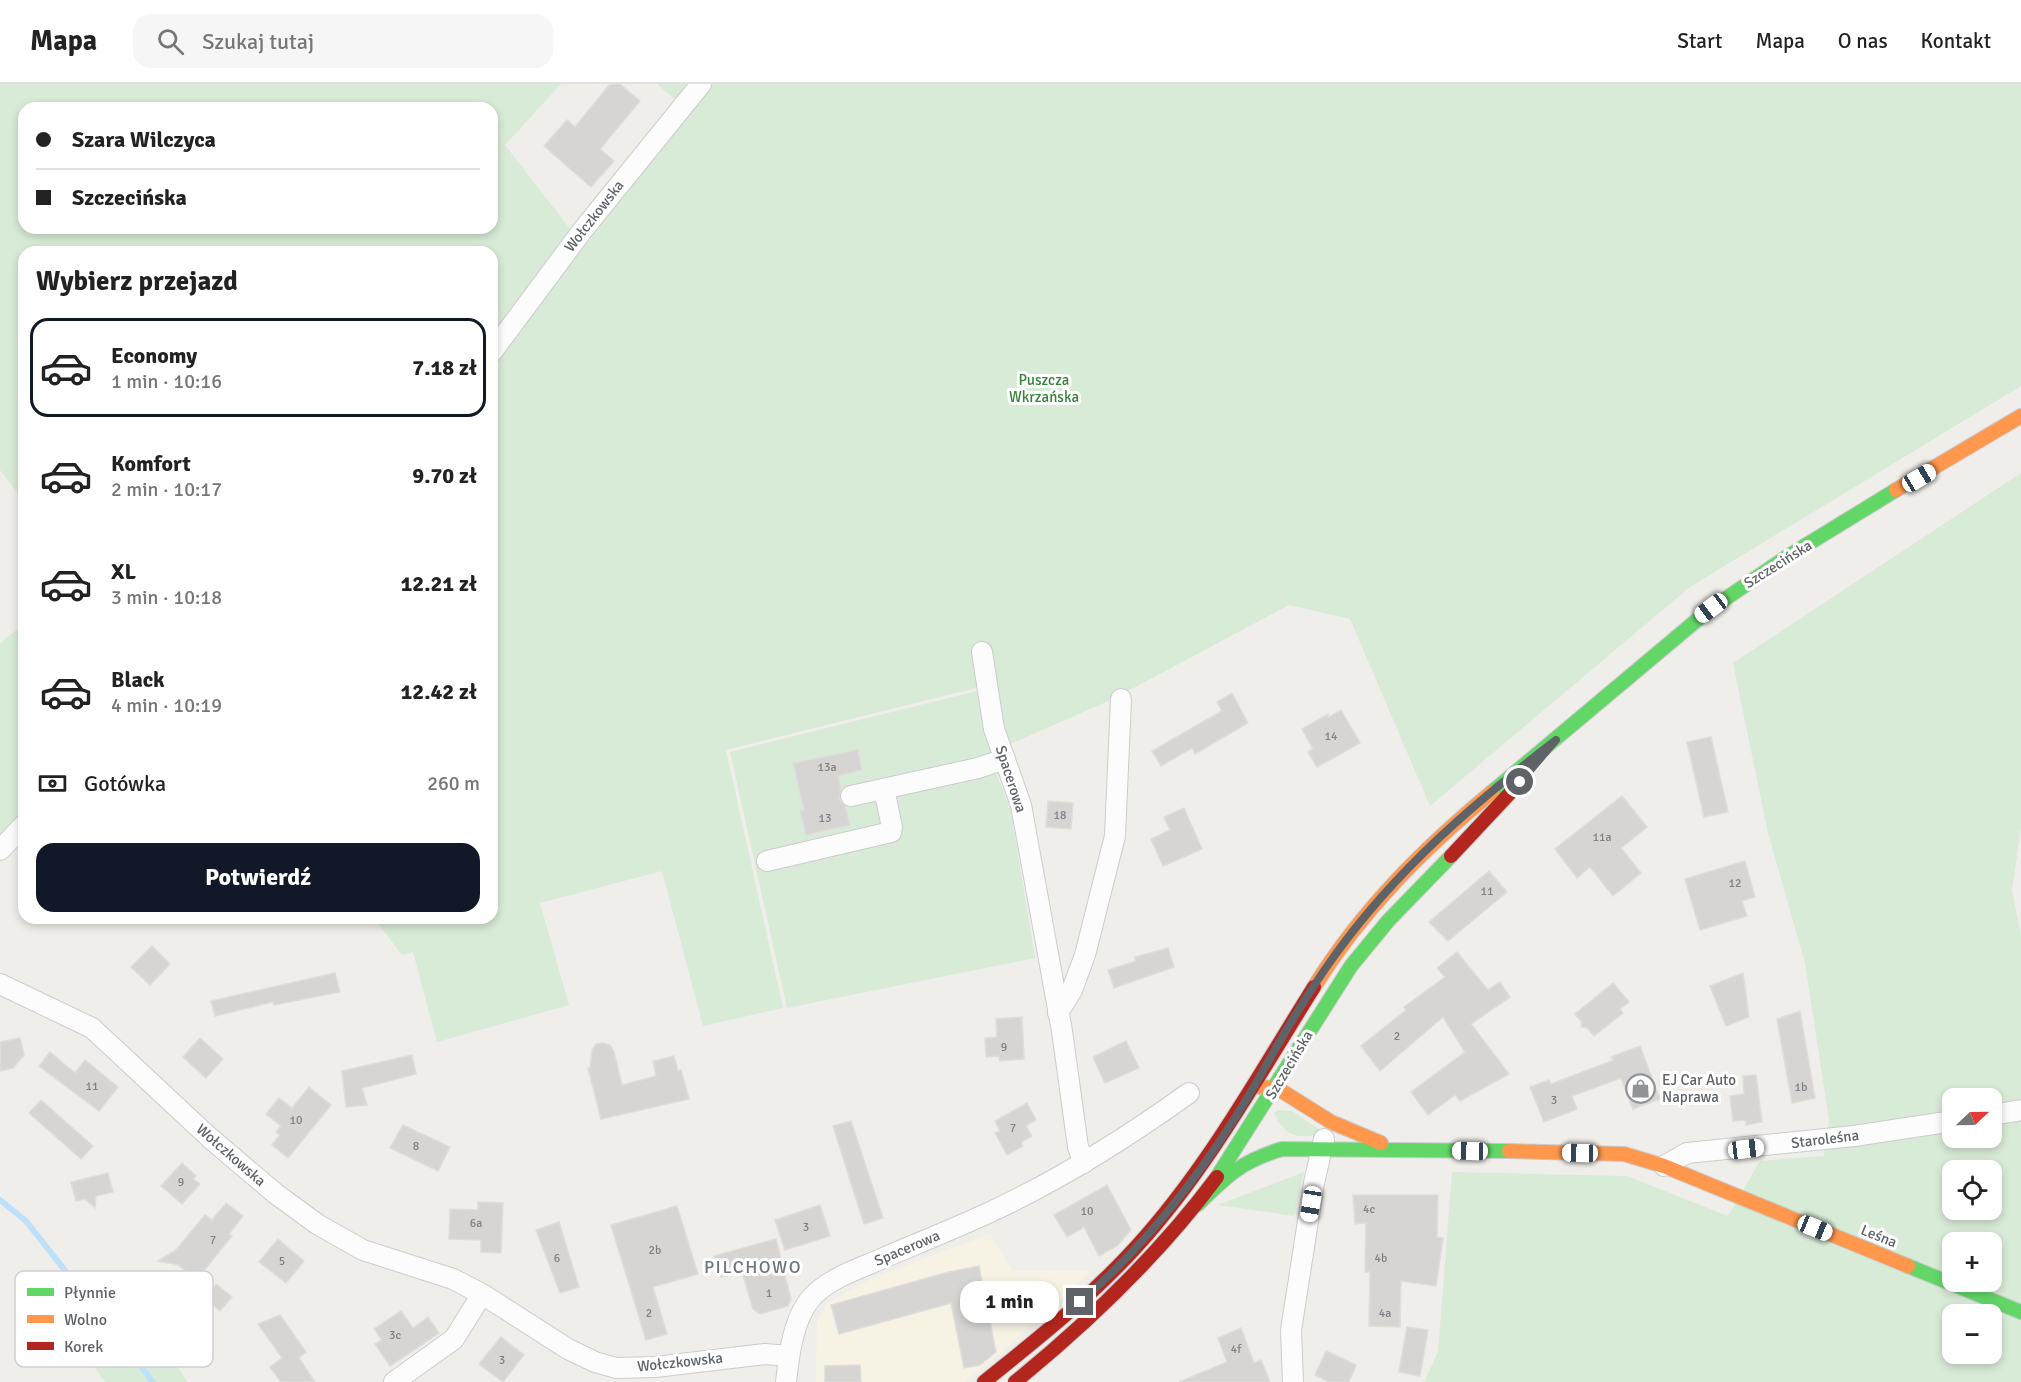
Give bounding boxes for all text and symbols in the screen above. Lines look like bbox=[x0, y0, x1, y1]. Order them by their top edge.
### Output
search box bbox=[133, 14, 553, 68]
text: Mapa bbox=[30, 24, 97, 58]
icon: search bbox=[154, 25, 187, 58]
text: Szukaj tutaj bbox=[202, 28, 314, 55]
text: Start bbox=[1677, 28, 1722, 54]
text: Mapa bbox=[1755, 28, 1805, 54]
text: O nas bbox=[1838, 28, 1888, 54]
text: Kontakt bbox=[1921, 28, 1991, 54]
text: Szara Wilczyca bbox=[72, 126, 216, 153]
street label: Wołczkowska bbox=[560, 177, 628, 255]
text: Szczecińska bbox=[72, 184, 187, 211]
text: Wybierz przejazd bbox=[36, 265, 238, 298]
icon: car bbox=[39, 341, 93, 395]
text: Economy bbox=[111, 342, 197, 369]
text: 7.18 zł bbox=[412, 354, 477, 381]
text: 1 min · 10:16 bbox=[111, 369, 222, 394]
park label: Puszcza Wkrzańska bbox=[1009, 371, 1079, 406]
icon: car bbox=[39, 449, 93, 503]
text: Komfort bbox=[111, 450, 191, 477]
car bbox=[1899, 461, 1939, 495]
text: 9.70 zł bbox=[412, 462, 477, 489]
text: 2 min · 10:17 bbox=[111, 477, 222, 502]
street label: Szczecińska bbox=[1741, 536, 1815, 592]
icon: car bbox=[39, 557, 93, 611]
text: XL bbox=[111, 558, 136, 585]
text: 12.21 zł bbox=[400, 570, 477, 597]
text: 3 min · 10:18 bbox=[111, 585, 222, 610]
car bbox=[1691, 590, 1731, 626]
icon: car bbox=[39, 665, 93, 719]
text: Black bbox=[111, 666, 165, 693]
text: 12.42 zł bbox=[400, 678, 477, 705]
text: 4 min · 10:19 bbox=[111, 693, 222, 718]
house number: 14 bbox=[1325, 729, 1338, 744]
street label: Spacerowa bbox=[992, 743, 1030, 815]
house number: 13a bbox=[817, 760, 837, 775]
icon: cash bbox=[36, 767, 69, 800]
route start bbox=[1506, 768, 1533, 795]
text: Gotówka bbox=[84, 770, 166, 797]
text: 260 m bbox=[427, 771, 480, 796]
house number: 18 bbox=[1054, 808, 1066, 823]
house number: 13 bbox=[819, 811, 831, 826]
house number: 11a bbox=[1592, 830, 1612, 845]
button: Potwierdź bbox=[36, 843, 480, 912]
house number: 12 bbox=[1729, 876, 1741, 891]
house number: 11 bbox=[1481, 884, 1493, 899]
street label: Szczecińska bbox=[1261, 1027, 1317, 1103]
house number: 2 bbox=[1394, 1029, 1400, 1044]
house number: 9 bbox=[1001, 1040, 1007, 1055]
place label: EJ Car Auto Naprawa bbox=[1662, 1071, 1736, 1106]
shop icon: EJ Car Auto Naprawa bbox=[1625, 1073, 1657, 1105]
house number: 11 bbox=[86, 1079, 98, 1094]
house number: 1b bbox=[1795, 1080, 1807, 1095]
north arrow bbox=[1942, 1088, 2002, 1148]
map controls bbox=[1942, 1088, 2002, 1364]
house number: 3 bbox=[1551, 1093, 1557, 1108]
house number: 10 bbox=[290, 1113, 302, 1128]
street label: Wołczkowska bbox=[193, 1120, 269, 1190]
house number: 7 bbox=[1010, 1121, 1016, 1136]
street label: Staroleśna bbox=[1790, 1126, 1860, 1152]
car bbox=[1727, 1138, 1765, 1160]
house number: 8 bbox=[413, 1139, 419, 1154]
car bbox=[1452, 1142, 1488, 1160]
car bbox=[1562, 1144, 1598, 1162]
button: locate bbox=[1942, 1160, 2002, 1220]
house number: 9 bbox=[178, 1175, 184, 1190]
car bbox=[1299, 1185, 1323, 1223]
house number: 4c bbox=[1363, 1202, 1375, 1217]
house number: 10 bbox=[1081, 1204, 1093, 1219]
car bbox=[1795, 1213, 1835, 1243]
house number: 6a bbox=[470, 1216, 482, 1231]
house number: 3 bbox=[803, 1220, 809, 1235]
street label: Leśna bbox=[1858, 1221, 1900, 1251]
street label: Spacerowa bbox=[871, 1226, 943, 1270]
button: + bbox=[1942, 1232, 2002, 1292]
house number: 7 bbox=[210, 1233, 216, 1248]
house number: 2b bbox=[649, 1243, 661, 1258]
house number: 6 bbox=[554, 1251, 560, 1266]
house number: 4b bbox=[1375, 1251, 1387, 1266]
house number: 5 bbox=[279, 1254, 285, 1269]
district label: PILCHOWO bbox=[704, 1256, 802, 1278]
legend bbox=[15, 1271, 213, 1367]
callout: 1 min bbox=[960, 1281, 1059, 1323]
text: Płynnie bbox=[64, 1283, 116, 1303]
house number: 1 bbox=[766, 1286, 772, 1301]
route end bbox=[1066, 1288, 1093, 1315]
text: 1 min bbox=[985, 1289, 1034, 1314]
button: − bbox=[1942, 1304, 2002, 1364]
house number: 2 bbox=[646, 1306, 652, 1321]
house number: 4a bbox=[1379, 1306, 1391, 1321]
text: Wolno bbox=[64, 1310, 107, 1330]
house number: 3c bbox=[389, 1328, 401, 1343]
text: Korek bbox=[64, 1337, 103, 1357]
house number: 4f bbox=[1231, 1342, 1242, 1357]
street label: Wołczkowska bbox=[636, 1349, 724, 1375]
house number: 3 bbox=[499, 1353, 505, 1368]

